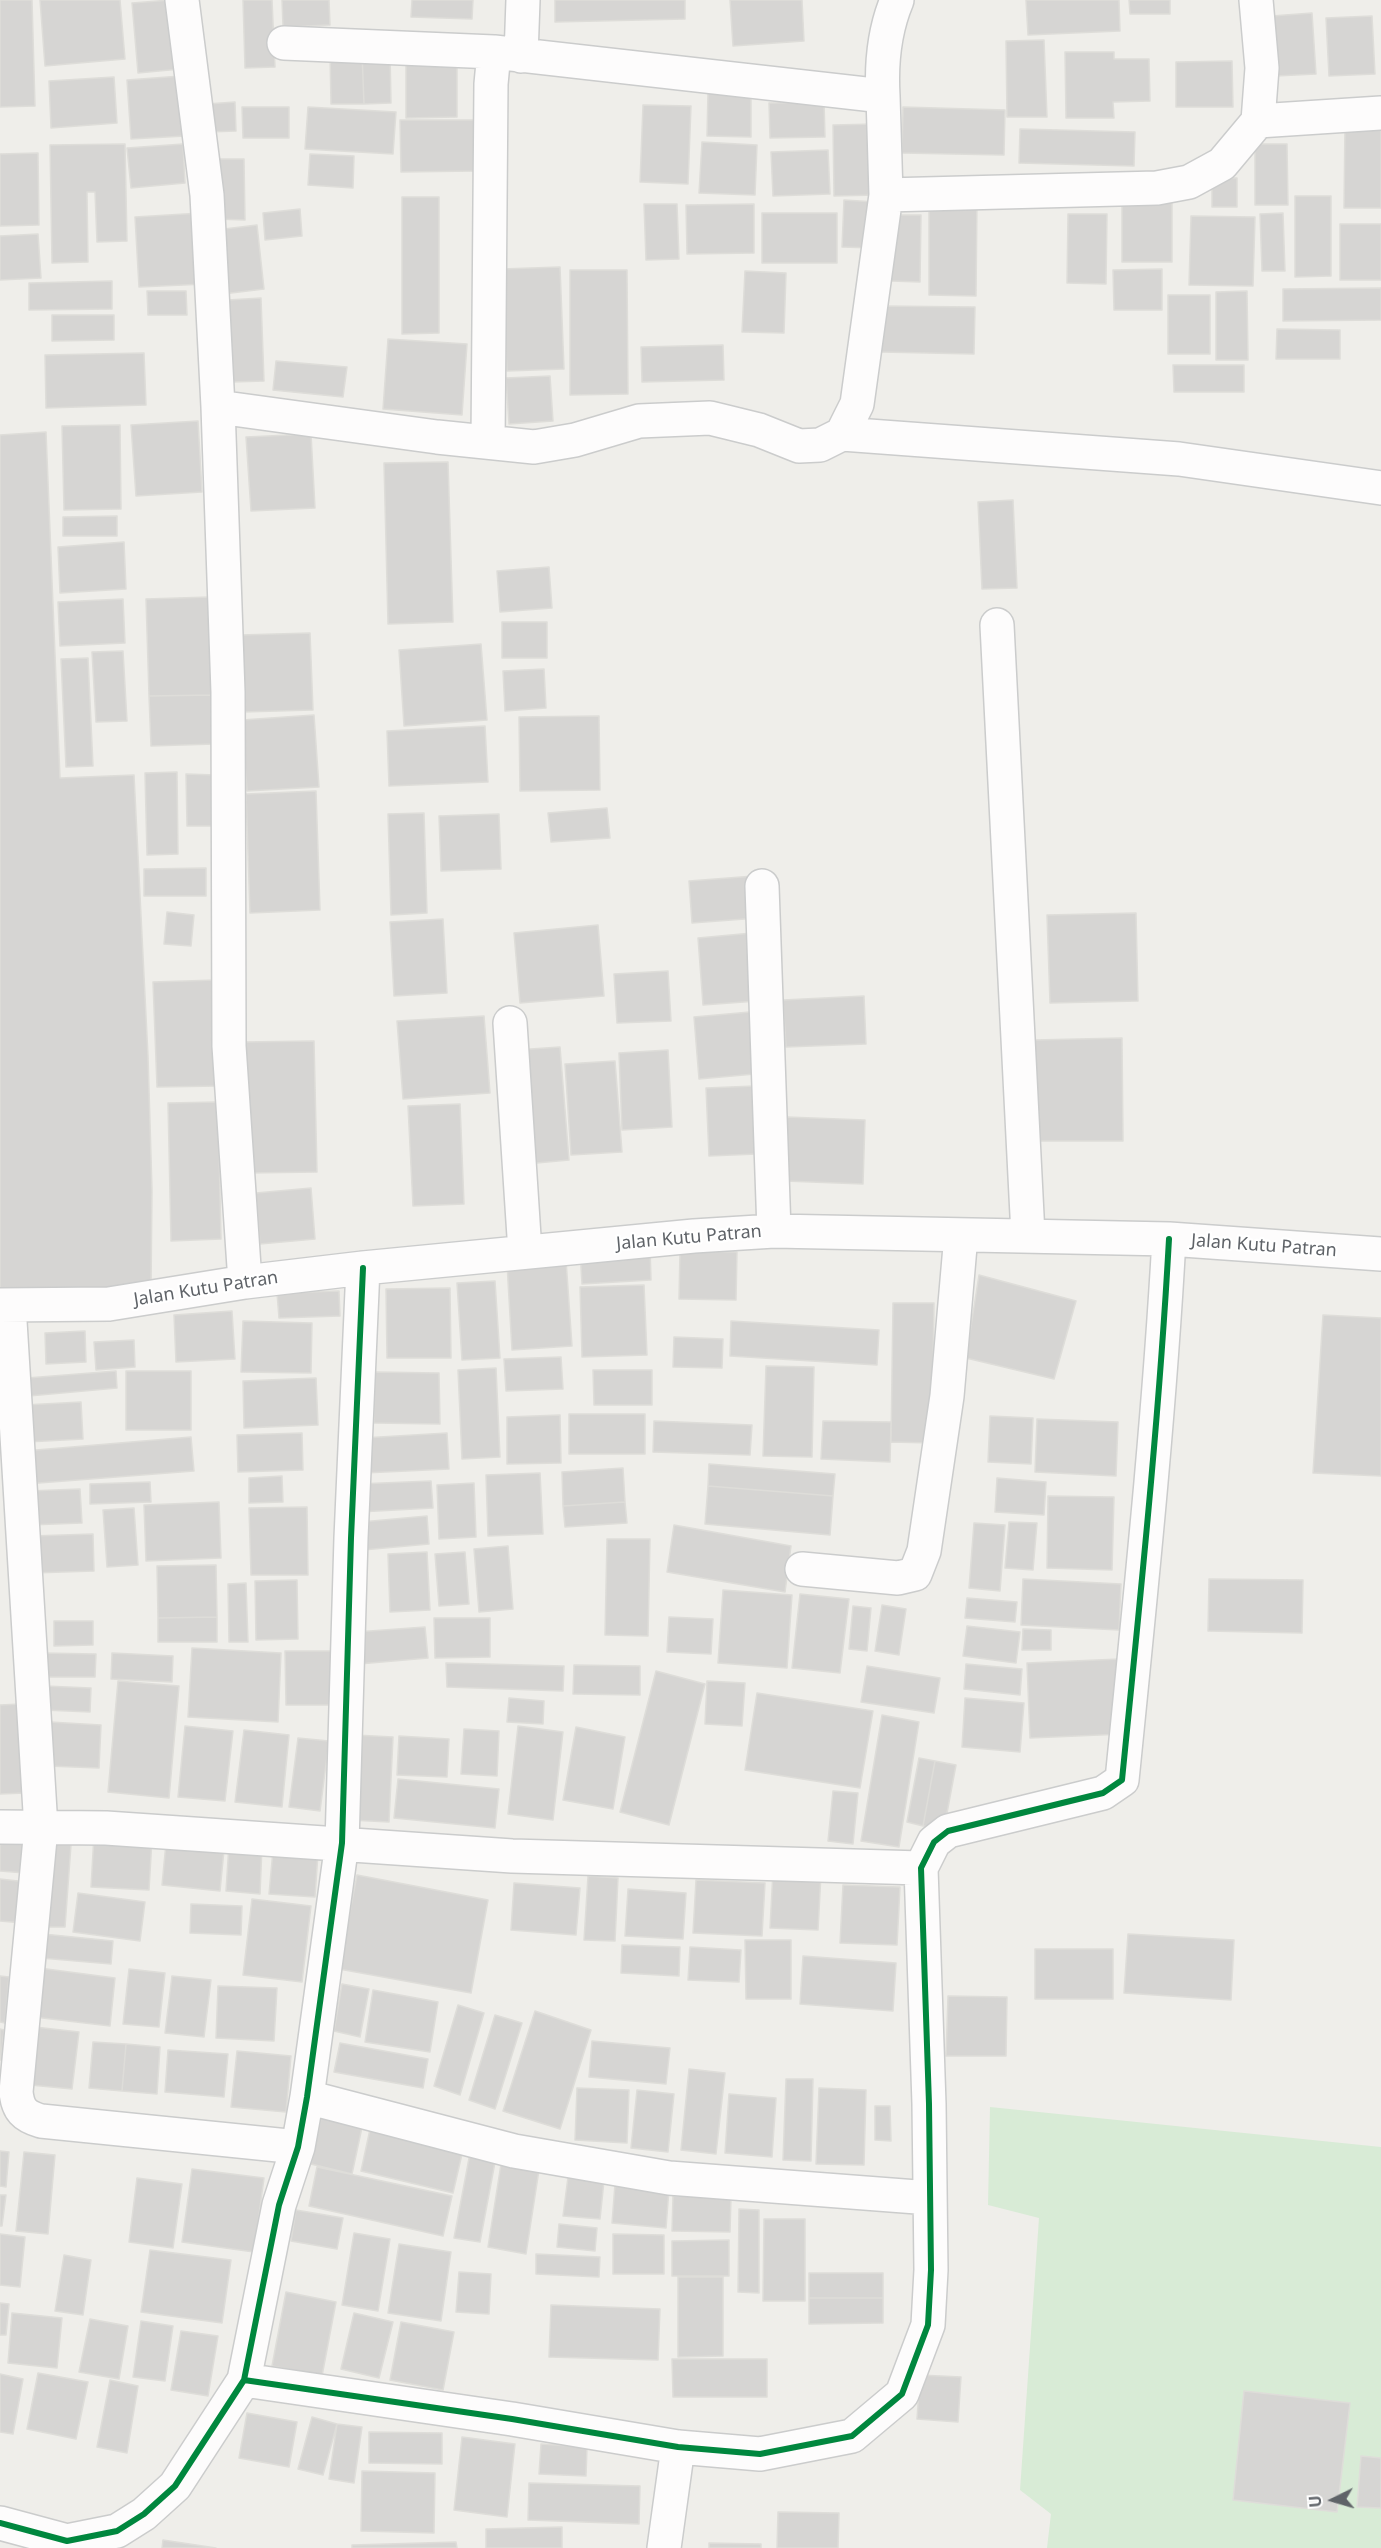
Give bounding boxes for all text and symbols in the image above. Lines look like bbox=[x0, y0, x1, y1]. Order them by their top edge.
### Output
street label: Jalan Kutu Patran bbox=[615, 1221, 763, 1255]
street label: Jalan Kutu Patran bbox=[1190, 1230, 1338, 1262]
street label: Jalan Kutu Patran bbox=[132, 1267, 280, 1311]
north arrow bbox=[1303, 2470, 1363, 2530]
text: U bbox=[1304, 2495, 1327, 2509]

